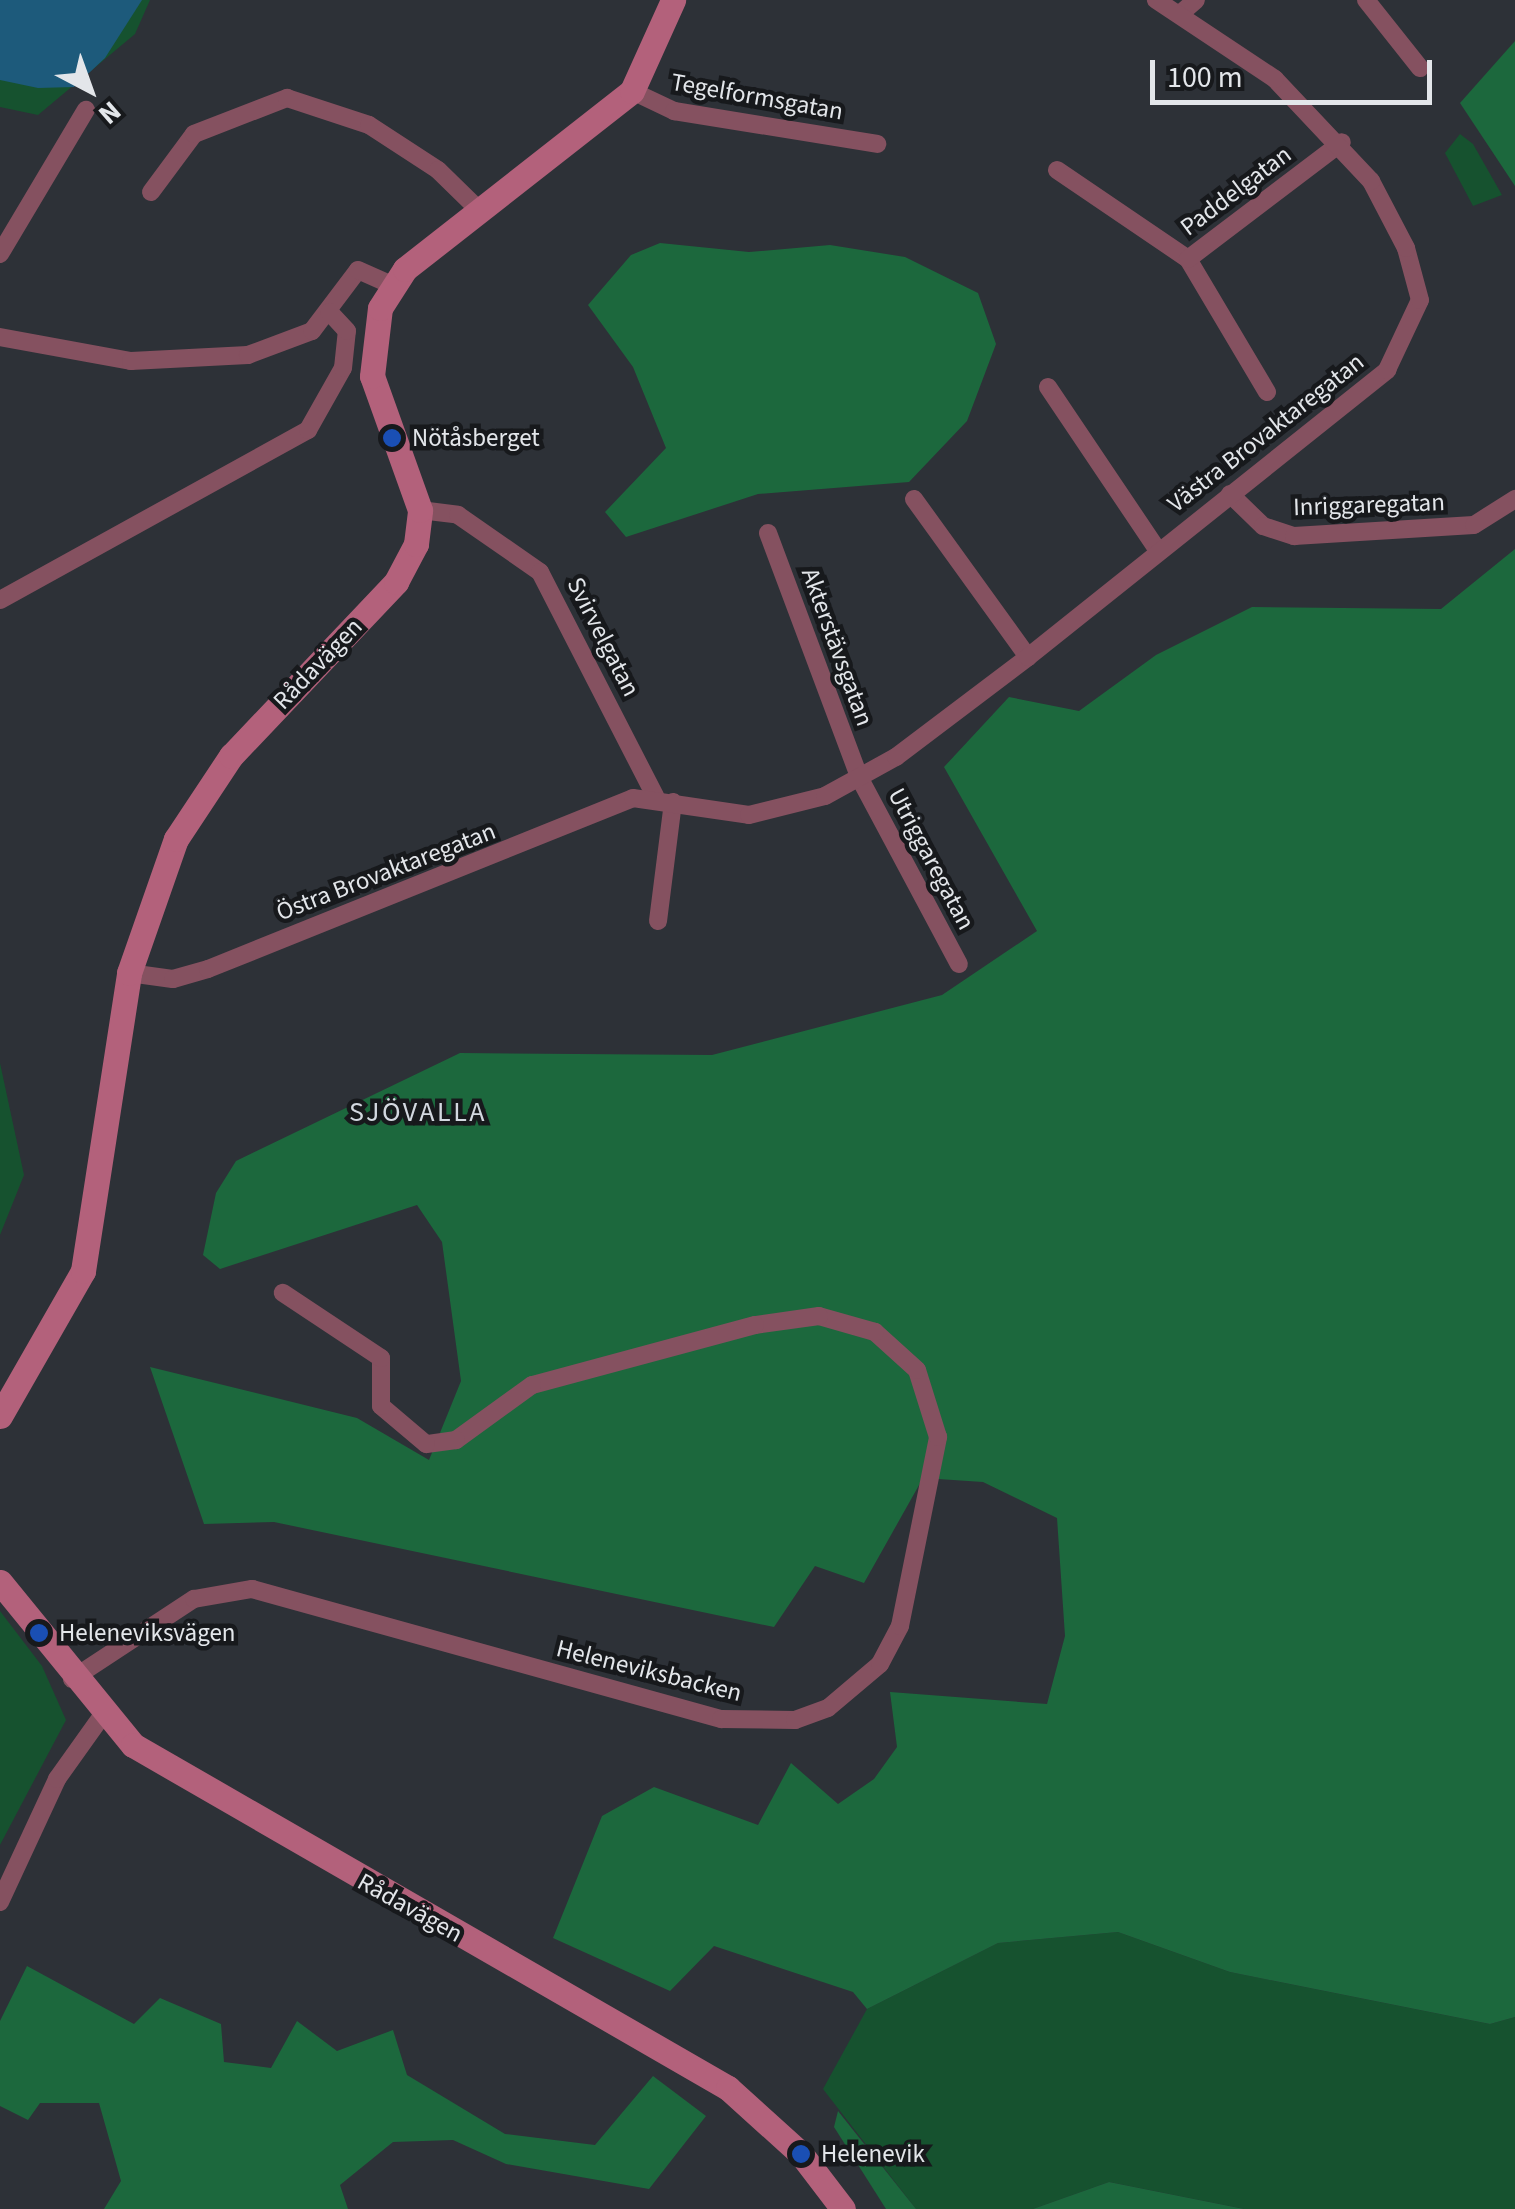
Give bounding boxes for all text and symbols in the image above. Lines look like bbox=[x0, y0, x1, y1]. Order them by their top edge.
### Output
north arrow bbox=[40, 40, 140, 140]
scale bar bbox=[1155, 40, 1438, 102]
text: 100 m bbox=[1167, 56, 1243, 99]
street label: Tegelformsgatan bbox=[669, 67, 845, 127]
text: N bbox=[90, 91, 130, 134]
street label: Paddelgatan bbox=[1175, 140, 1297, 242]
street label: Västra Brovaktaregatan bbox=[1162, 347, 1370, 519]
place label: Nötåsberget bbox=[412, 423, 540, 453]
marker: Nötåsberget bbox=[381, 427, 403, 449]
street label: Inriggaregatan bbox=[1293, 487, 1445, 523]
street label: Akterstävsgatan bbox=[795, 564, 879, 730]
street label: Svirvelgatan bbox=[560, 573, 646, 701]
street label: Rådavägen bbox=[267, 612, 369, 716]
street label: Utriggaregatan bbox=[881, 783, 981, 935]
street label: Östra Brovaktaregatan bbox=[272, 816, 500, 928]
district label: SJÖVALLA bbox=[349, 1095, 487, 1129]
place label: Heleneviksvägen bbox=[59, 1618, 235, 1648]
marker: Heleneviksvägen bbox=[28, 1622, 50, 1644]
street label: Heleneviksbacken bbox=[553, 1633, 745, 1709]
street label: Rådavägen bbox=[352, 1867, 468, 1949]
place label: Helenevik bbox=[821, 2139, 925, 2169]
marker: Helenevik bbox=[790, 2143, 812, 2165]

